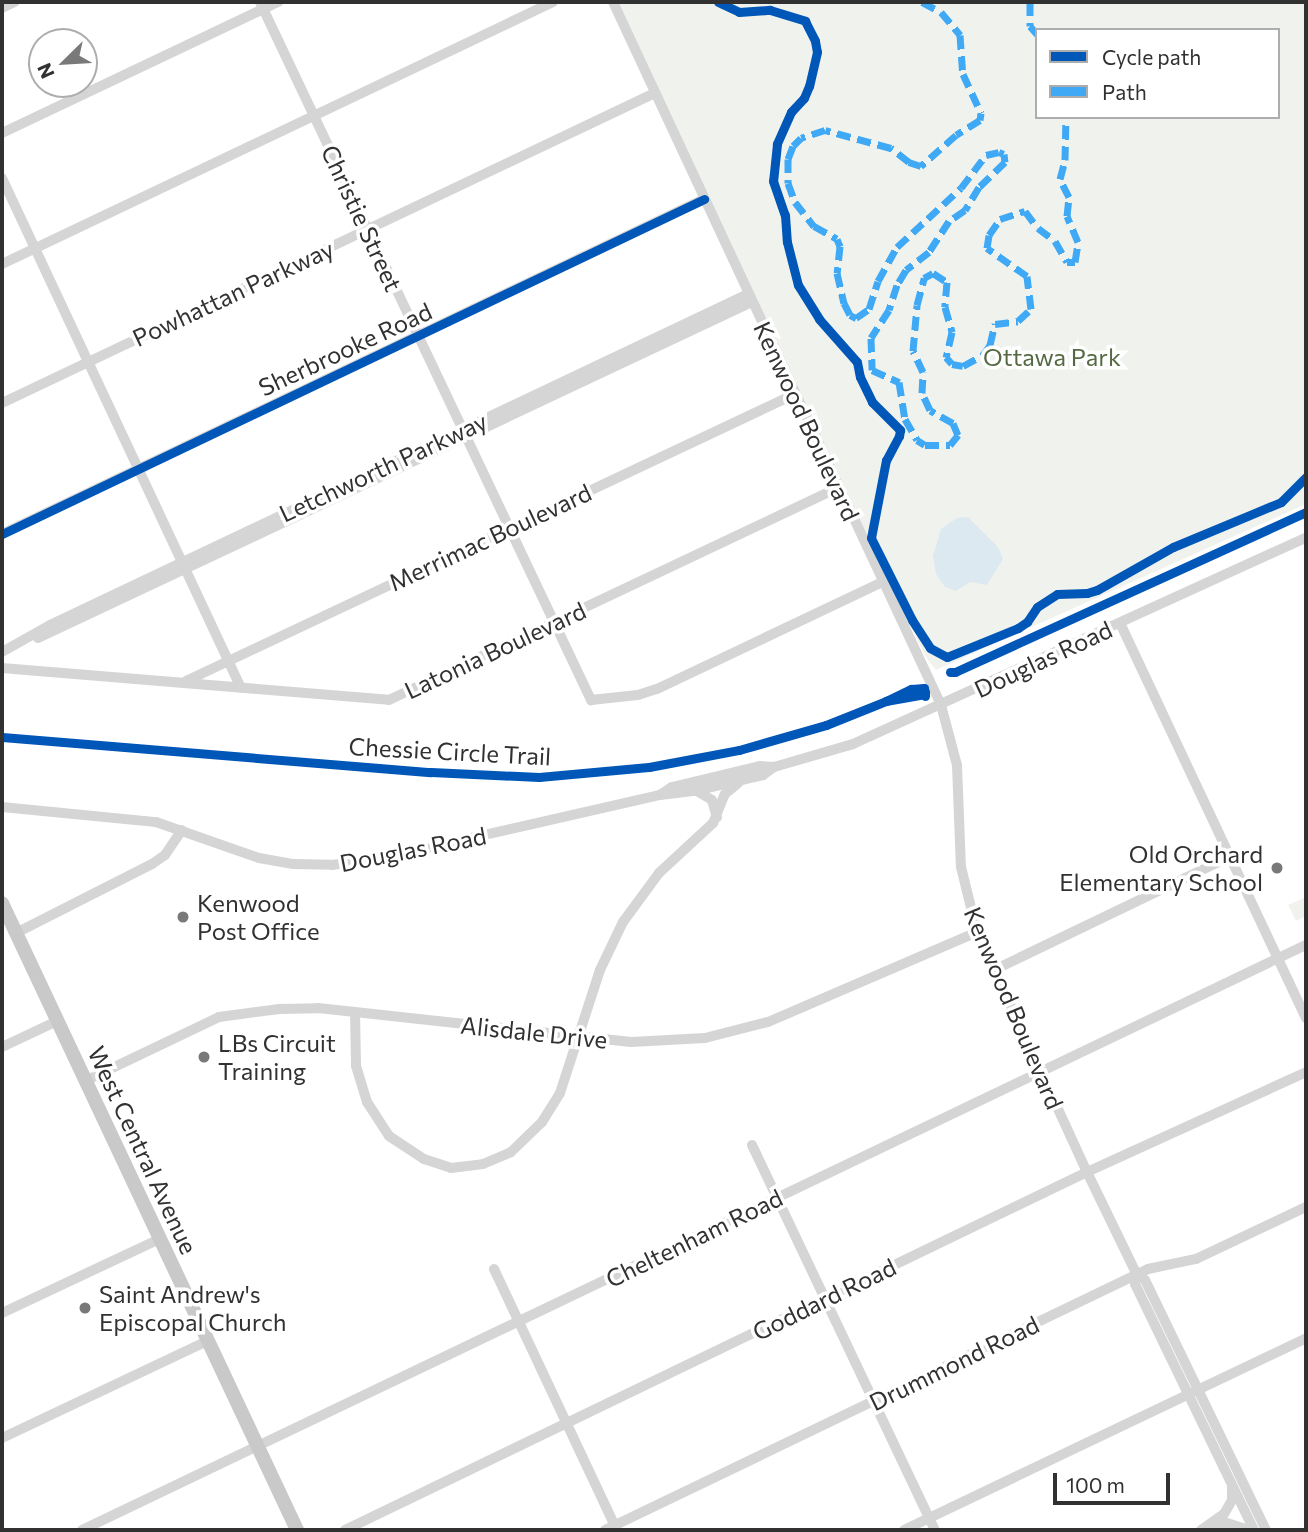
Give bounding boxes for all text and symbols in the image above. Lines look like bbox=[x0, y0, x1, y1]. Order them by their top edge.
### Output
north arrow bbox=[28, 28, 98, 98]
legend bbox=[1035, 28, 1280, 119]
text: Cycle path bbox=[1102, 44, 1201, 69]
text: N bbox=[32, 60, 59, 82]
text: Path bbox=[1102, 79, 1147, 104]
street label: Christie Street bbox=[316, 140, 408, 296]
street label: Powhattan Parkway bbox=[128, 234, 338, 352]
street label: Sherbrooke Road bbox=[254, 296, 436, 402]
street label: Kenwood Boulevard bbox=[748, 317, 866, 525]
park label: Ottawa Park bbox=[983, 343, 1121, 371]
street label: Letchworth Parkway bbox=[274, 406, 492, 528]
street label: Merrimac Boulevard bbox=[384, 477, 596, 597]
street label: Latonia Boulevard bbox=[400, 595, 590, 705]
street label: Douglas Road bbox=[970, 615, 1116, 703]
street label: Chessie Circle Trail bbox=[348, 731, 552, 771]
street label: Douglas Road bbox=[337, 821, 489, 877]
place label: Old Orchard Elementary School bbox=[1059, 840, 1263, 896]
marker: Old Orchard Elementary School bbox=[1269, 860, 1285, 876]
place label: Kenwood Post Office bbox=[197, 889, 320, 945]
street label: Kenwood Boulevard bbox=[958, 903, 1070, 1113]
marker: Kenwood Post Office bbox=[175, 909, 191, 925]
street label: Alisdale Drive bbox=[459, 1010, 609, 1054]
place label: LBs Circuit Training bbox=[218, 1029, 336, 1085]
street label: West Central Avenue bbox=[82, 1041, 204, 1259]
marker: LBs Circuit Training bbox=[196, 1049, 212, 1065]
street label: Cheltenham Road bbox=[601, 1183, 787, 1293]
street label: Goddard Road bbox=[748, 1252, 900, 1346]
place label: Saint Andrew's Episcopal Church bbox=[99, 1280, 287, 1336]
marker: Saint Andrew's Episcopal Church bbox=[77, 1300, 93, 1316]
street label: Drummond Road bbox=[864, 1309, 1044, 1417]
scale bar bbox=[1056, 1458, 1173, 1502]
text: 100 m bbox=[1066, 1472, 1125, 1497]

